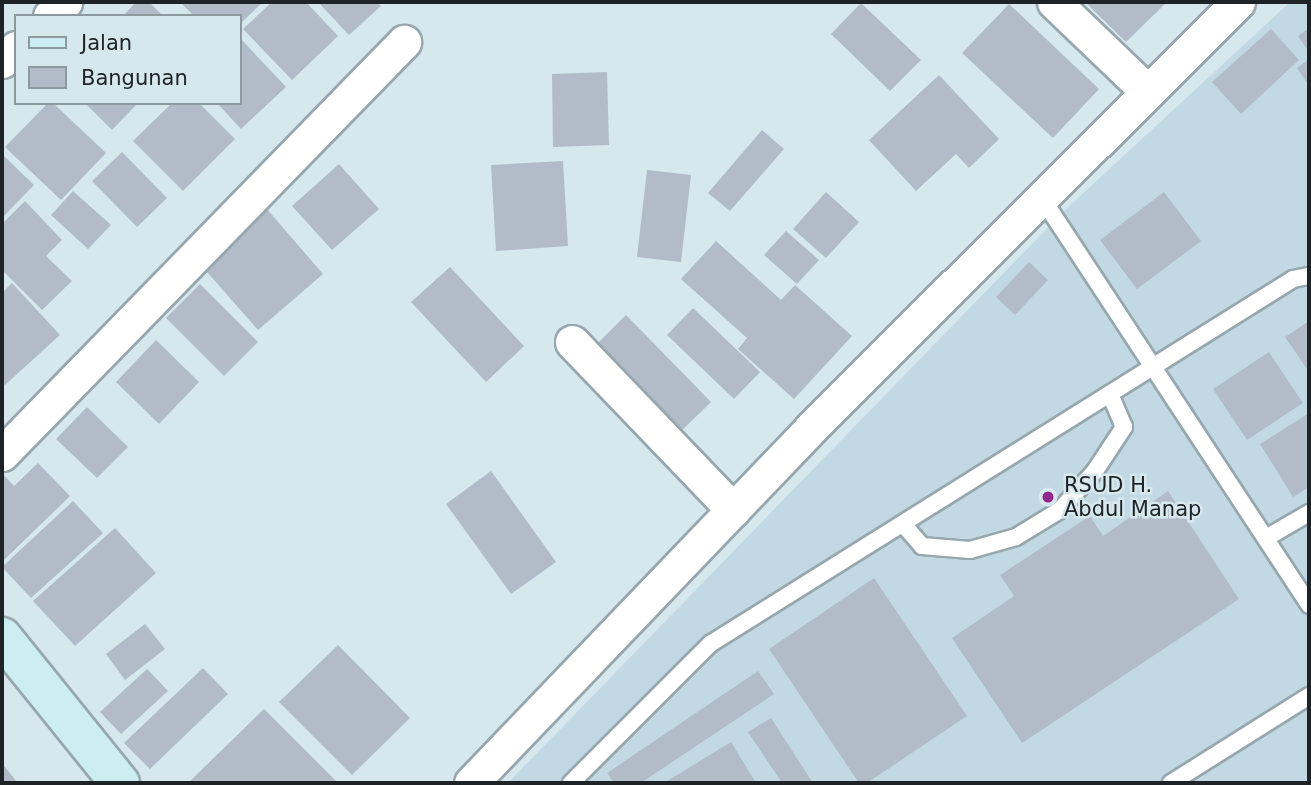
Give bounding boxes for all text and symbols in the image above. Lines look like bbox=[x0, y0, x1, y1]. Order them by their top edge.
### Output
legend bbox=[14, 14, 242, 105]
text: Jalan bbox=[81, 31, 132, 55]
text: Bangunan bbox=[81, 66, 188, 90]
place label: RSUD H. Abdul Manap bbox=[1064, 472, 1201, 522]
marker: RSUD H. Abdul Manap bbox=[1038, 487, 1058, 507]

